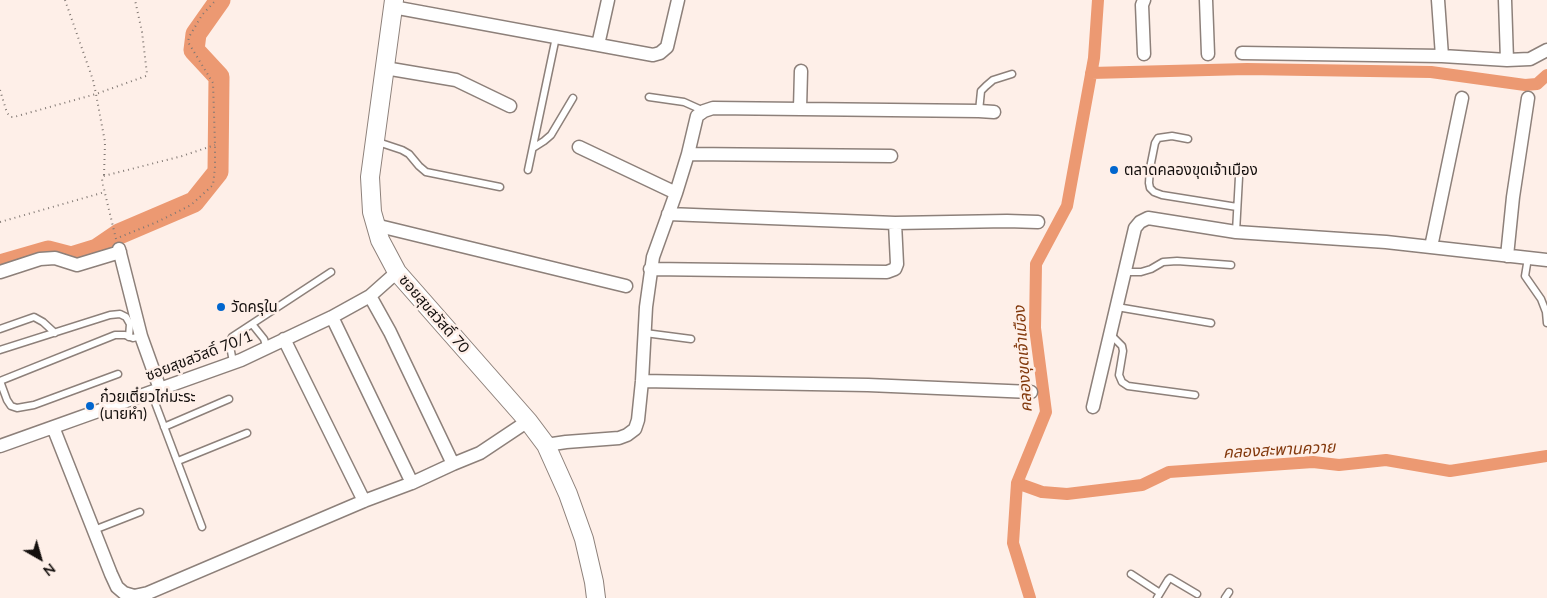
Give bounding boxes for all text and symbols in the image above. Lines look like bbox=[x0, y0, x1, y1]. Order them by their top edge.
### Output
place label: ตลาดคลองขุดเจ้าเมือง bbox=[1124, 161, 1258, 179]
marker: ตลาดคลองขุดเจ้าเมือง bbox=[1108, 164, 1120, 176]
street label: ซอยสุขสวัสดิ์ 70 bbox=[395, 271, 473, 357]
place label: วัดครุใน bbox=[231, 298, 278, 316]
marker: วัดครุใน bbox=[215, 301, 227, 313]
water label: คลองขุดเจ้าเมือง bbox=[1010, 305, 1036, 413]
street label: ซอยสุขสวัสดิ์ 70/1 bbox=[143, 327, 255, 385]
place label: ก๋วยเตี๋ยวไก่มะระ (นายหำ) bbox=[100, 388, 196, 423]
marker: ก๋วยเตี๋ยวไก่มะระ (นายหำ) bbox=[84, 400, 96, 412]
water label: คลองสะพานควาย bbox=[1222, 437, 1336, 463]
north arrow bbox=[15, 533, 65, 583]
text: N bbox=[40, 560, 59, 580]

